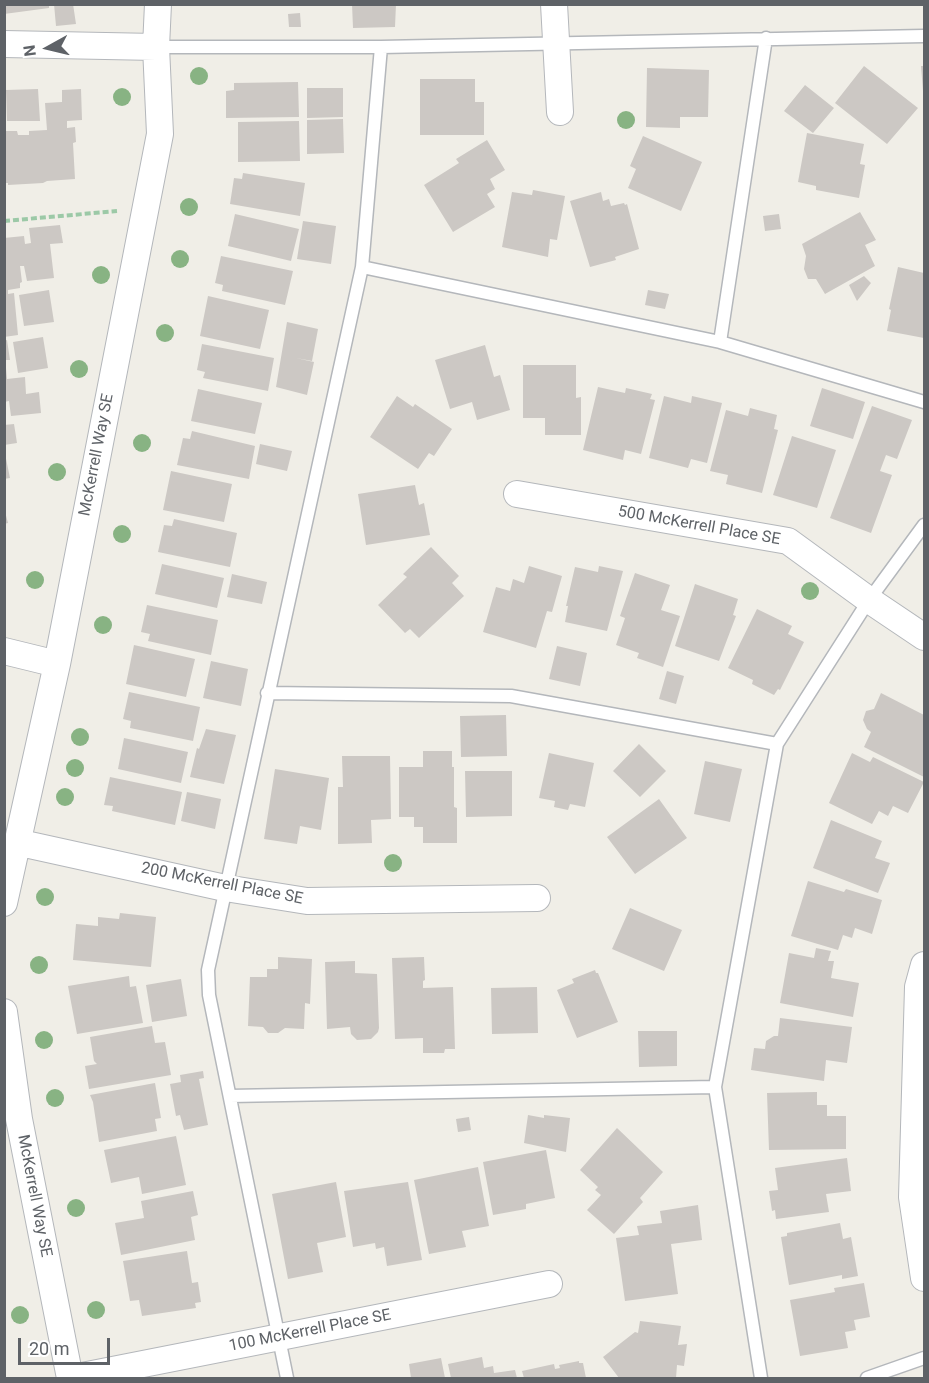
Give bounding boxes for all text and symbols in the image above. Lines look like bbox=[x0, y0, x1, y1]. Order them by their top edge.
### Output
north arrow bbox=[18, 18, 78, 78]
text: N bbox=[19, 44, 40, 57]
street label: McKerrell Way SE bbox=[76, 392, 118, 518]
street label: 500 McKerrell Place SE bbox=[616, 502, 782, 550]
street label: 200 McKerrell Place SE bbox=[139, 859, 305, 909]
street label: McKerrell Way SE bbox=[13, 1133, 55, 1259]
street label: 100 McKerrell Place SE bbox=[227, 1306, 393, 1356]
scale bar bbox=[21, 1326, 112, 1364]
text: 20 m bbox=[29, 1338, 69, 1359]

